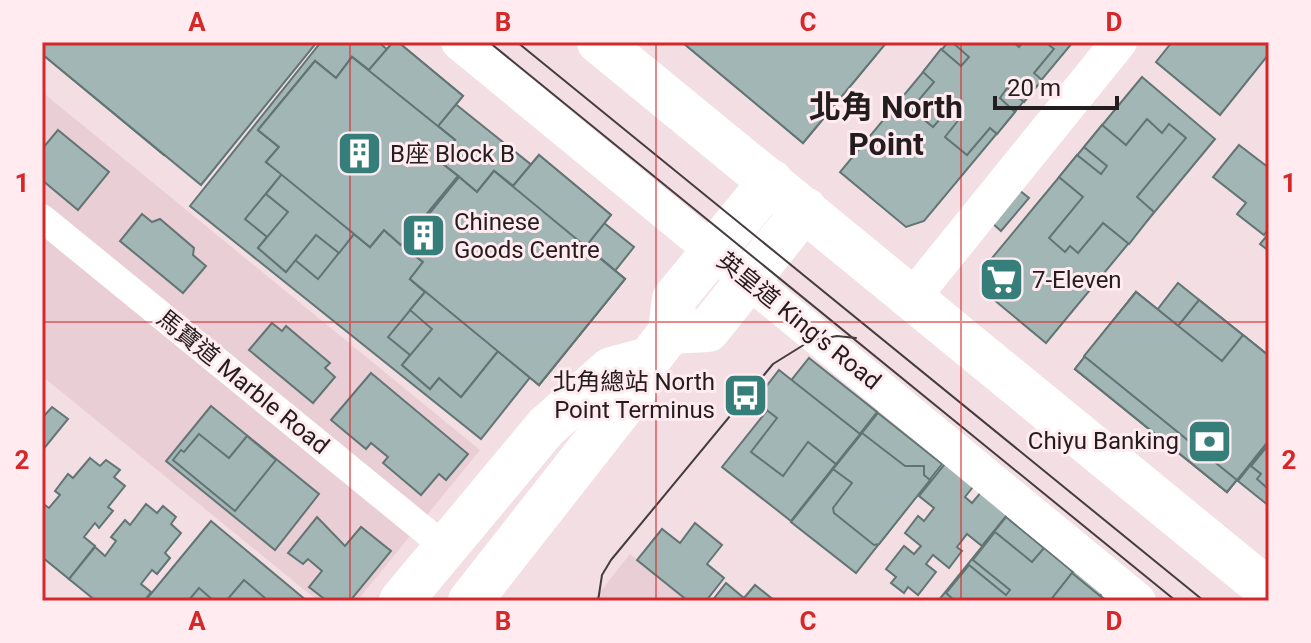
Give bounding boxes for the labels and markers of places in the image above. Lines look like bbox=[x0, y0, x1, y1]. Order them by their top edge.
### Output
building icon: B座 Block B bbox=[335, 130, 383, 178]
place label: B座 Block B bbox=[390, 140, 515, 168]
place label: Chinese Goods Centre bbox=[454, 208, 600, 264]
building icon: Chinese Goods Centre bbox=[399, 212, 447, 260]
supermarket icon: 7-Eleven bbox=[977, 256, 1025, 304]
place label: 7-Eleven bbox=[1032, 266, 1122, 294]
place label: 北角總站 North Point Terminus bbox=[552, 368, 715, 424]
bus stop icon: 北角總站 North Point Terminus bbox=[722, 372, 770, 420]
bank icon: Chiyu Banking bbox=[1186, 417, 1234, 465]
place label: Chiyu Banking bbox=[1028, 427, 1179, 455]

